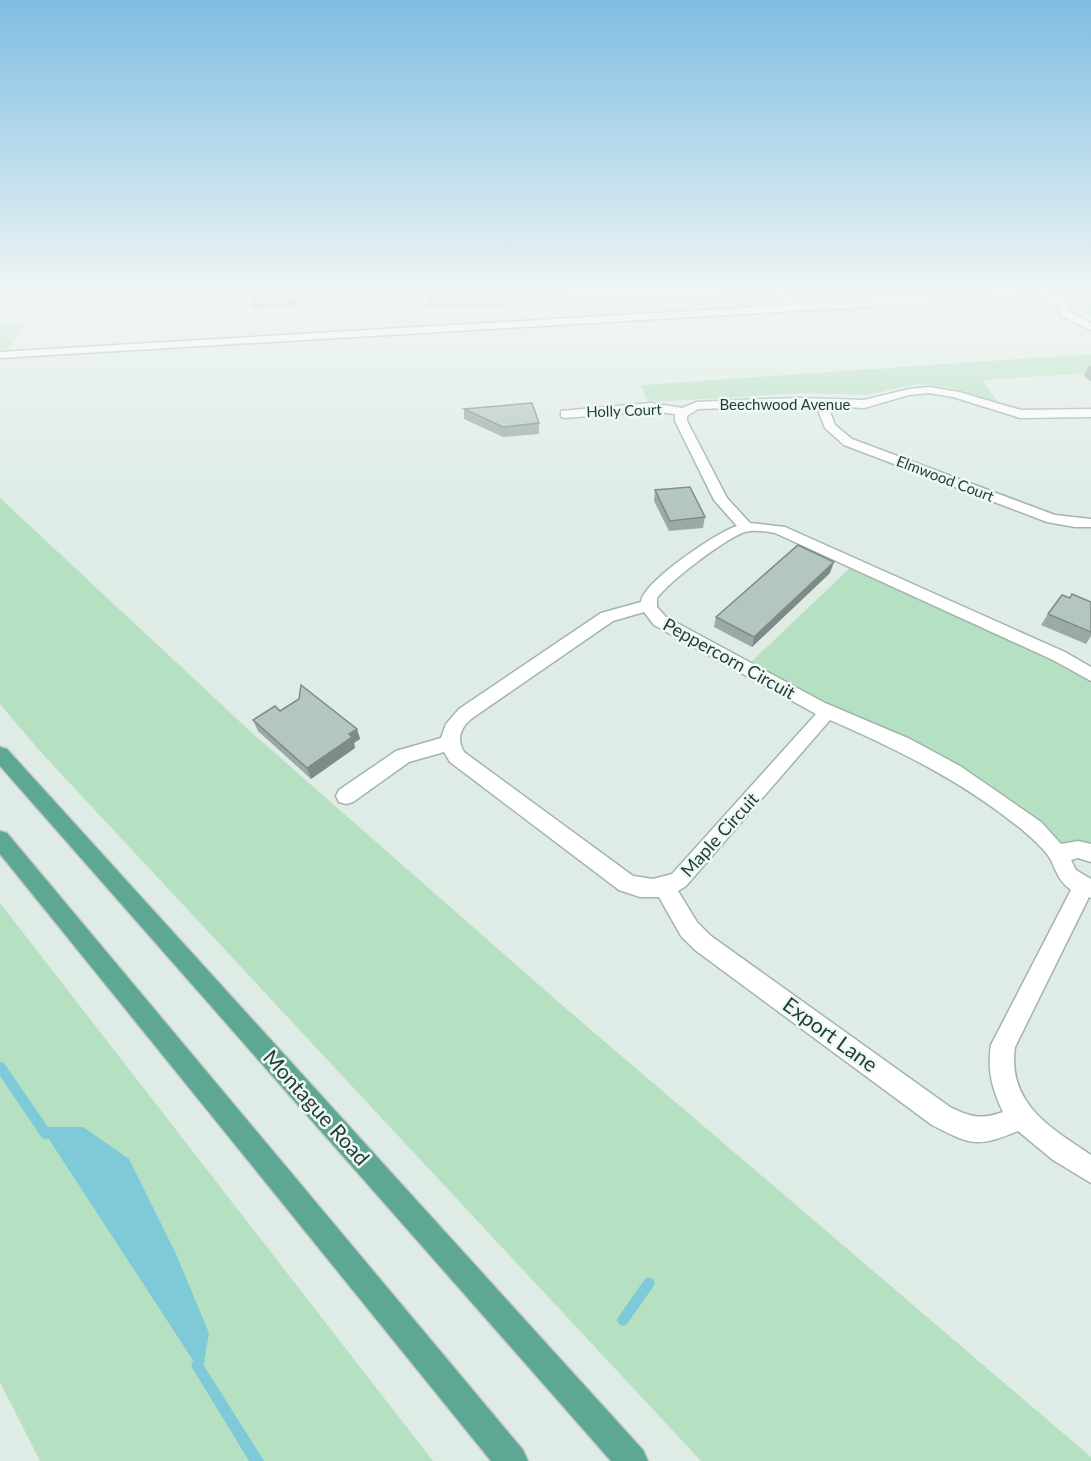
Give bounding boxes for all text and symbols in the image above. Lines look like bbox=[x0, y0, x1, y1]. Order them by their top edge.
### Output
street label: Beechwood Avenue bbox=[719, 395, 851, 413]
street label: Holly Court bbox=[586, 400, 663, 420]
street label: Elmwood Court bbox=[894, 451, 997, 505]
street label: Peppercorn Circuit bbox=[660, 613, 800, 704]
street label: Maple Circuit bbox=[676, 787, 763, 881]
street label: Export Lane bbox=[779, 991, 883, 1076]
street label: Montague Road bbox=[259, 1044, 375, 1170]

